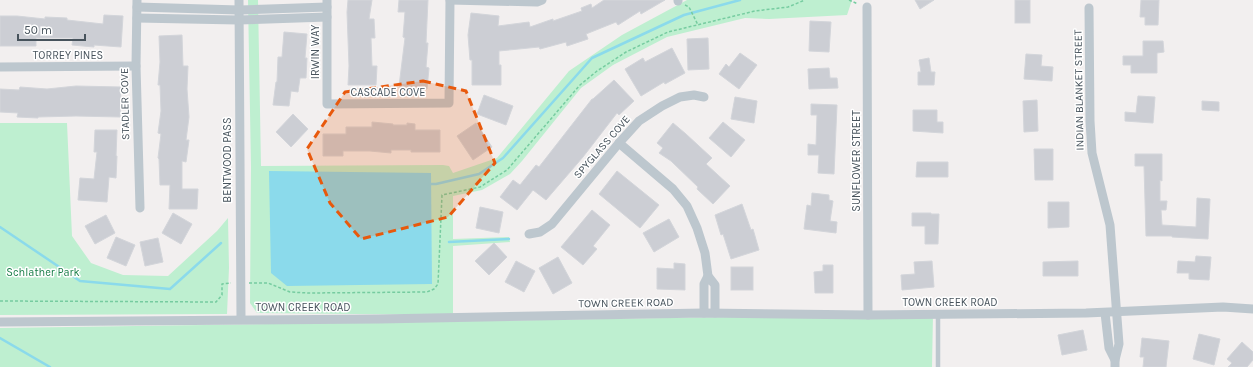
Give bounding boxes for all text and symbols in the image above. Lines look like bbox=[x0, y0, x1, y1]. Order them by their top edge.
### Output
scale bar bbox=[18, 16, 85, 42]
text: 50 m bbox=[24, 23, 52, 37]
street label: IRWIN WAY bbox=[309, 25, 322, 79]
street label: INDIAN BLANKET STREET bbox=[1071, 29, 1087, 151]
street label: TORREY PINES bbox=[33, 49, 103, 62]
street label: STADLER COVE bbox=[118, 68, 132, 140]
street label: CASCADE COVE bbox=[351, 86, 425, 99]
street label: SUNFLOWER STREET bbox=[850, 110, 863, 212]
street label: SPYGLASS COVE bbox=[571, 113, 633, 181]
street label: BENTWOOD PASS bbox=[221, 117, 234, 203]
park label: Schlather Park bbox=[6, 266, 80, 279]
street label: TOWN CREEK ROAD bbox=[578, 296, 674, 310]
street label: TOWN CREEK ROAD bbox=[902, 296, 998, 309]
street label: TOWN CREEK ROAD bbox=[255, 301, 351, 314]

